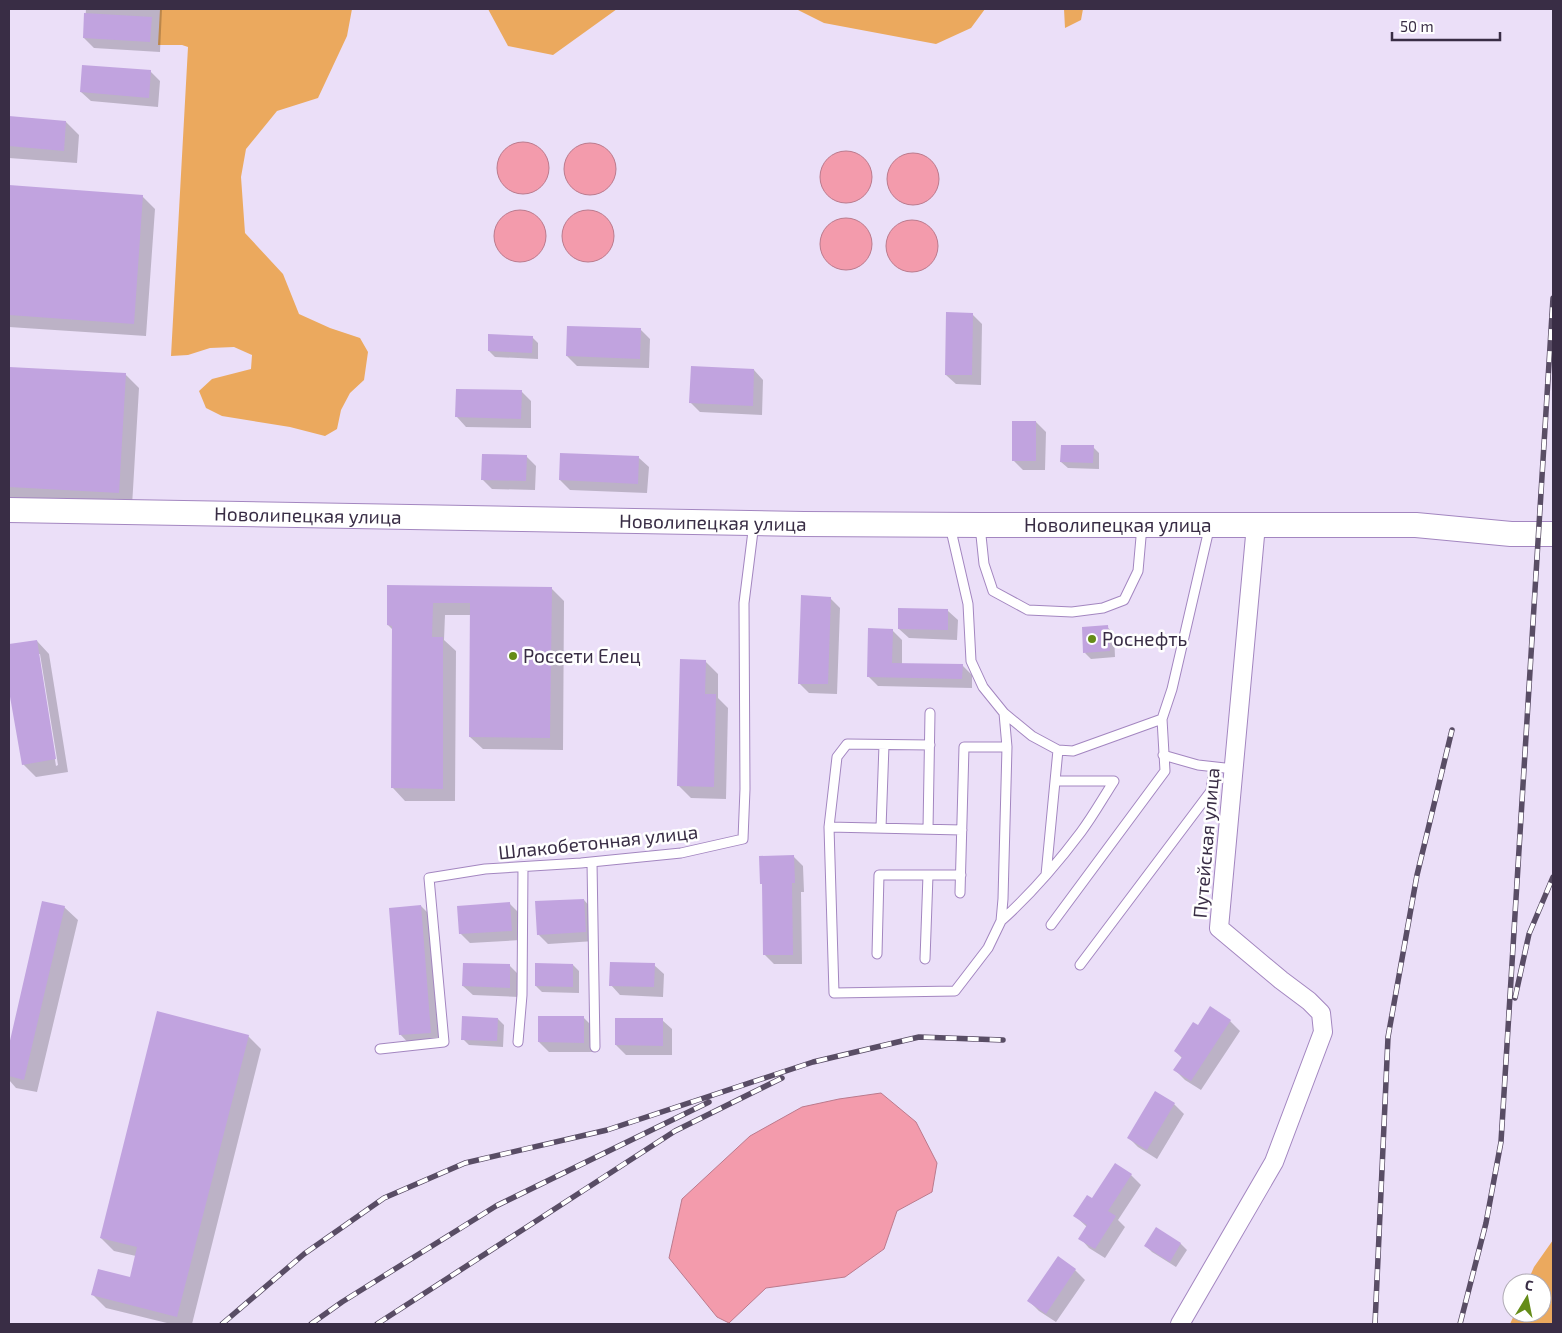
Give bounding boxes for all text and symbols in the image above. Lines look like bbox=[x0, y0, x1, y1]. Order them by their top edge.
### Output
scale bar bbox=[1392, 10, 1500, 42]
text: 50 m bbox=[1400, 17, 1434, 35]
street label: Новолипецкая улица bbox=[214, 502, 402, 528]
street label: Новолипецкая улица bbox=[619, 509, 807, 535]
street label: Новолипецкая улица bbox=[1024, 513, 1212, 537]
place label: Роснефть bbox=[1102, 627, 1187, 650]
marker: Роснефть bbox=[1086, 633, 1098, 645]
place label: Россети Елец bbox=[523, 644, 641, 667]
marker: Россети Елец bbox=[507, 650, 519, 662]
street label: Путейская улица bbox=[1187, 767, 1225, 919]
street label: Шлакобетонная улица bbox=[497, 820, 699, 864]
north arrow bbox=[1502, 1273, 1552, 1323]
text: С bbox=[1524, 1276, 1535, 1294]

